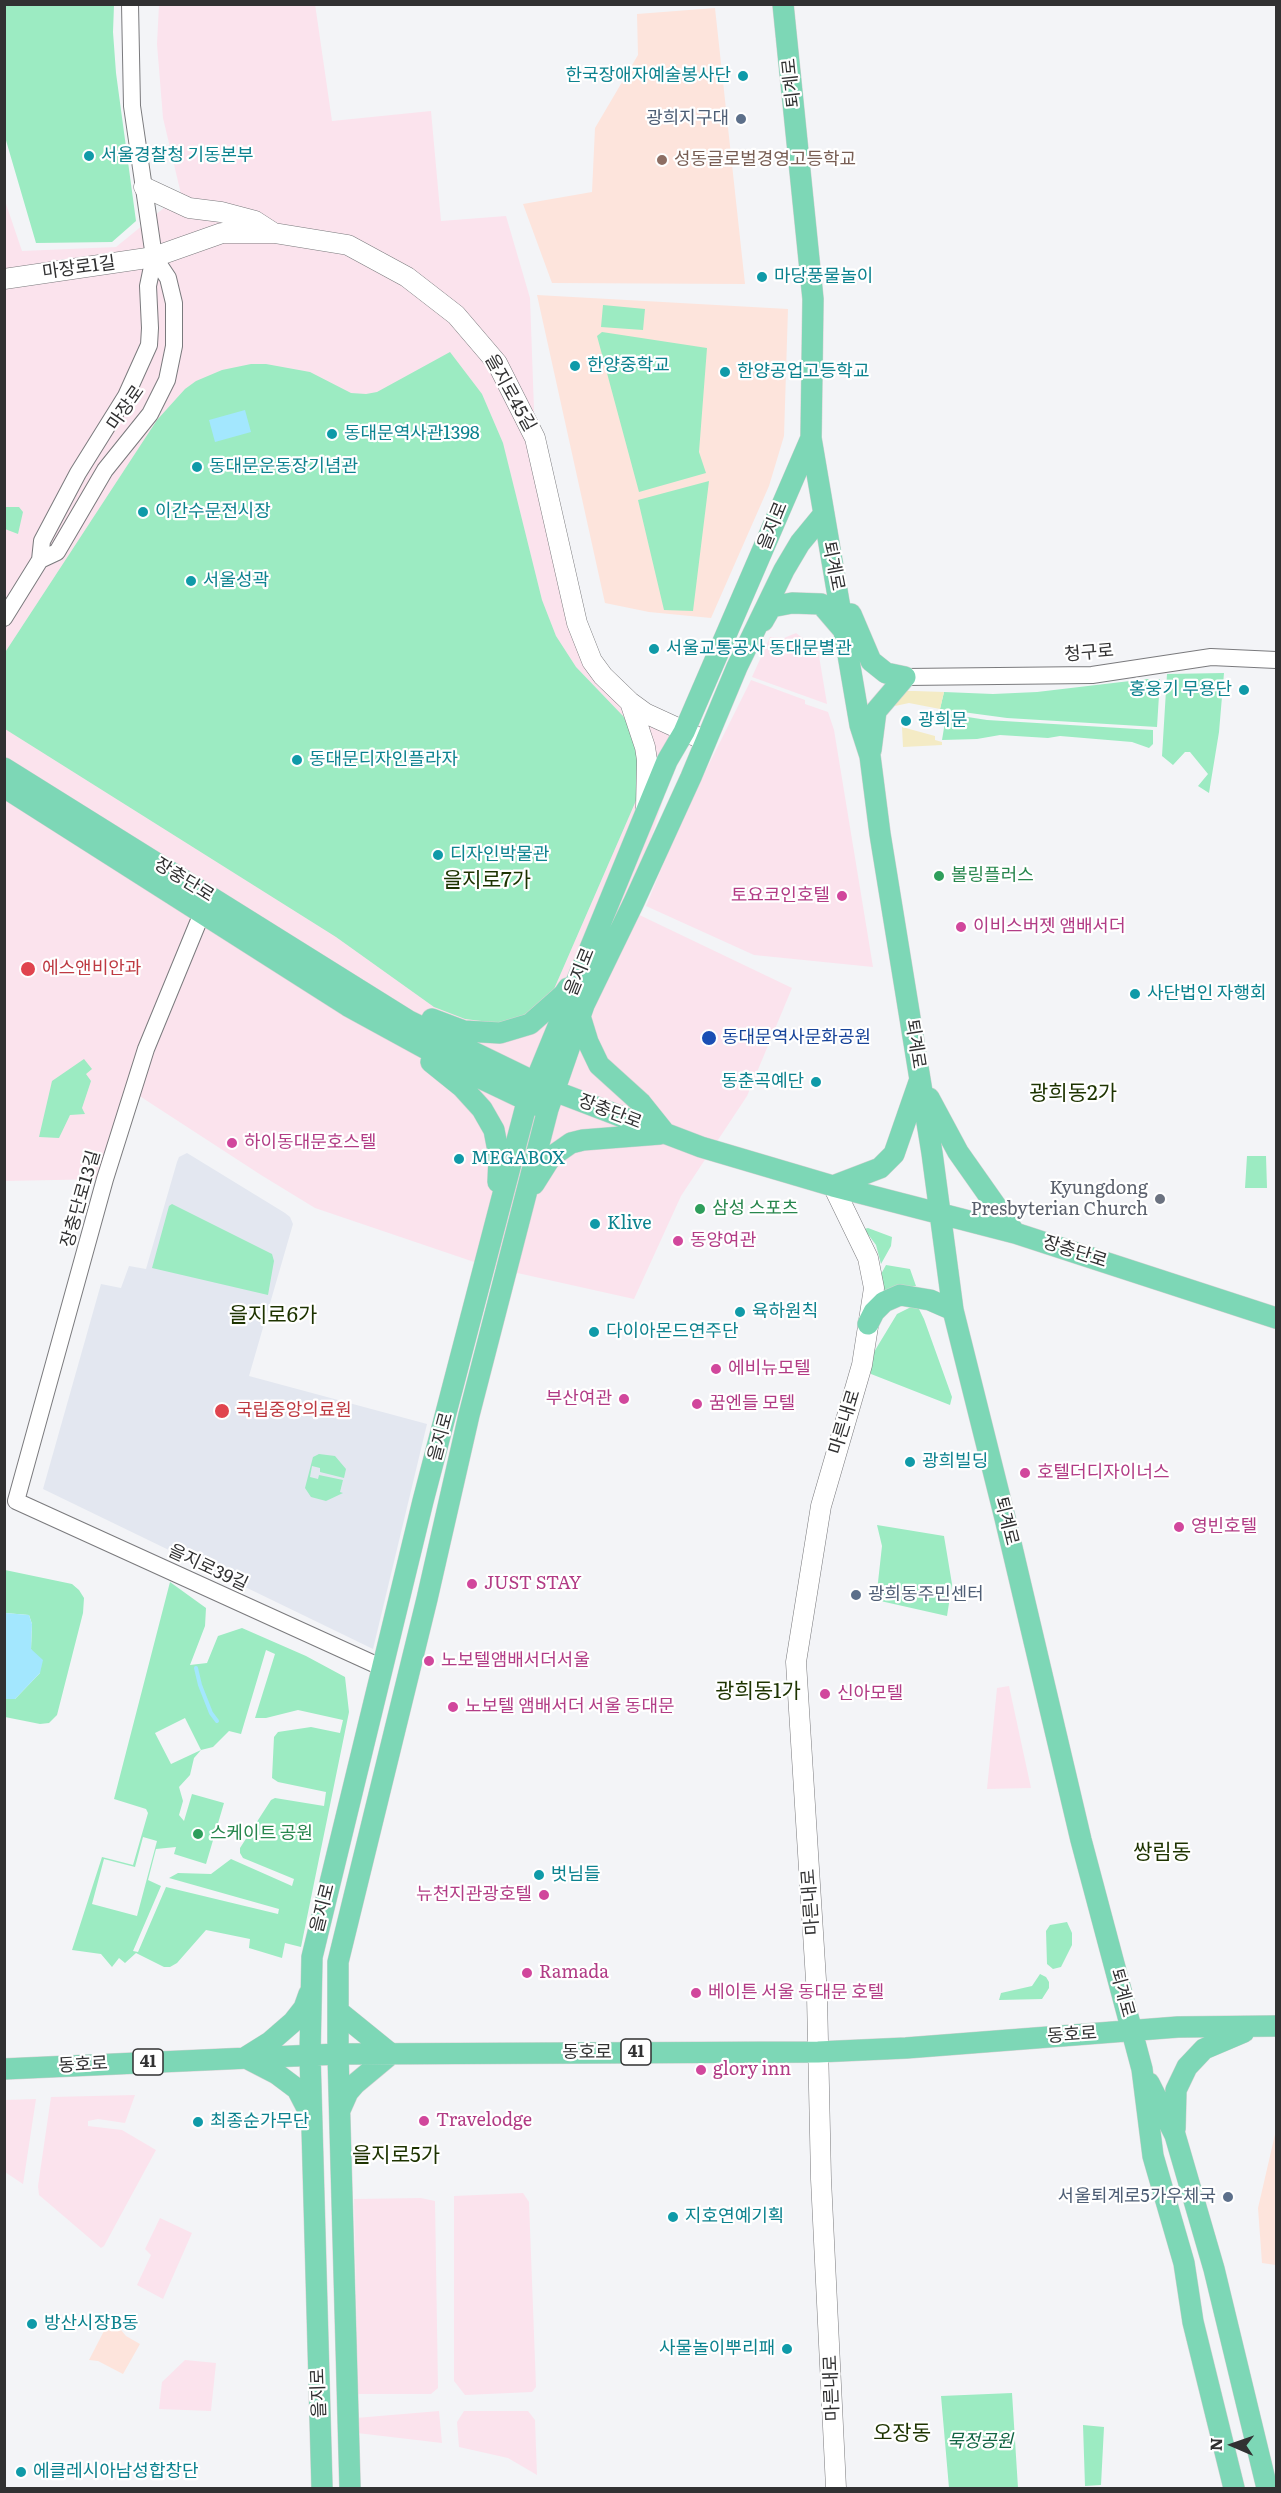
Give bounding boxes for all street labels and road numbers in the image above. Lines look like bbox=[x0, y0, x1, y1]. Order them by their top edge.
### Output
street label: 퇴계로 bbox=[779, 57, 805, 109]
street label: 마장로1길 bbox=[41, 252, 117, 284]
street label: 을지로45길 bbox=[480, 350, 540, 436]
street label: 마장로 bbox=[103, 381, 149, 435]
street label: 을지로 bbox=[754, 499, 792, 553]
street label: 퇴계로 bbox=[818, 540, 848, 592]
street label: 청구로 bbox=[1063, 640, 1115, 666]
street label: 장충단로 bbox=[150, 853, 218, 907]
street label: 을지로 bbox=[561, 945, 599, 999]
street label: 퇴계로 bbox=[900, 1018, 930, 1070]
street label: 장충단로 bbox=[575, 1090, 645, 1134]
street label: 장충단로13길 bbox=[57, 1148, 105, 1250]
street label: 장충단로 bbox=[1040, 1231, 1110, 1273]
street label: 마른내로 bbox=[825, 1387, 865, 1457]
street label: 을지로 bbox=[424, 1410, 458, 1464]
street label: 퇴계로 bbox=[990, 1494, 1022, 1548]
street label: 을지로39길 bbox=[165, 1540, 251, 1596]
street label: 마른내로 bbox=[798, 1868, 824, 1936]
street label: 을지로 bbox=[307, 1881, 339, 1935]
street label: 퇴계로 bbox=[1105, 1966, 1139, 2020]
street label: 동호로 bbox=[1046, 2022, 1098, 2048]
road number: 41 bbox=[621, 2039, 651, 2065]
street label: 동호로 bbox=[562, 2042, 612, 2064]
road number: 41 bbox=[133, 2049, 163, 2075]
street label: 동호로 bbox=[58, 2053, 108, 2077]
street label: 마른내로 bbox=[820, 2355, 844, 2421]
street label: 을지로 bbox=[307, 2368, 331, 2418]

